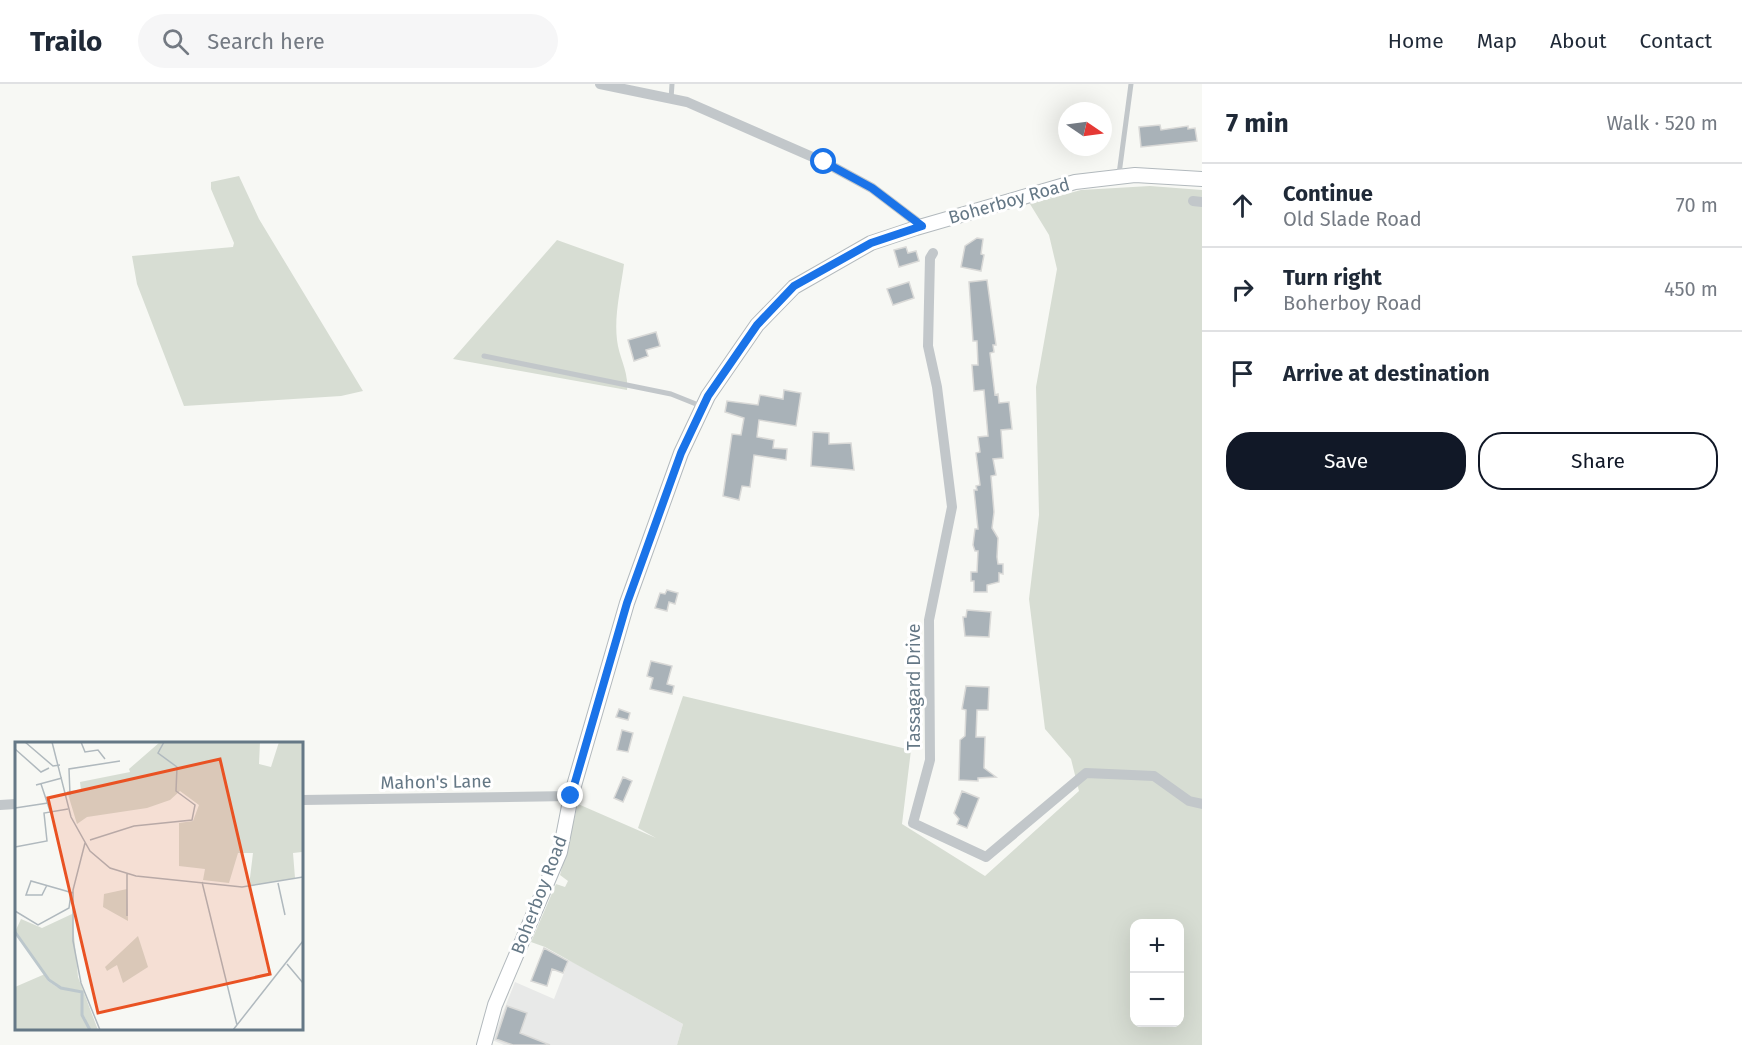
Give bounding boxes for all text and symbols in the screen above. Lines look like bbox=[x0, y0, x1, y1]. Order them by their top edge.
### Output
search box bbox=[138, 14, 558, 68]
text: Trailo bbox=[30, 25, 102, 58]
icon: search bbox=[159, 25, 192, 58]
text: Search here bbox=[207, 28, 325, 55]
text: Home bbox=[1388, 28, 1444, 54]
text: Map bbox=[1477, 28, 1517, 54]
text: About bbox=[1550, 28, 1607, 54]
text: Contact bbox=[1640, 28, 1712, 54]
north arrow bbox=[1058, 102, 1112, 156]
text: 7 min bbox=[1226, 108, 1289, 139]
text: Walk · 520 m bbox=[1607, 111, 1718, 135]
route start bbox=[810, 148, 836, 174]
street label: Boherboy Road bbox=[946, 173, 1072, 229]
text: Continue bbox=[1283, 180, 1373, 207]
icon: ahead bbox=[1226, 189, 1259, 222]
text: 70 m bbox=[1676, 193, 1718, 217]
text: Old Slade Road bbox=[1283, 207, 1422, 231]
text: Turn right bbox=[1283, 264, 1382, 291]
icon: right bbox=[1226, 273, 1259, 306]
text: 450 m bbox=[1664, 277, 1718, 301]
text: Boherboy Road bbox=[1283, 291, 1422, 315]
icon: arrive bbox=[1226, 357, 1259, 390]
text: Arrive at destination bbox=[1283, 360, 1490, 387]
button: Save bbox=[1226, 432, 1466, 490]
button: Share bbox=[1478, 432, 1718, 490]
street label: Tassagard Drive bbox=[903, 623, 925, 751]
inset map bbox=[15, 742, 303, 1030]
street label: Mahon's Lane bbox=[380, 770, 492, 794]
route end bbox=[557, 782, 583, 808]
street label: Boherboy Road bbox=[506, 833, 572, 957]
map controls bbox=[1130, 919, 1184, 1027]
button: + bbox=[1130, 919, 1184, 973]
button: − bbox=[1130, 973, 1184, 1027]

